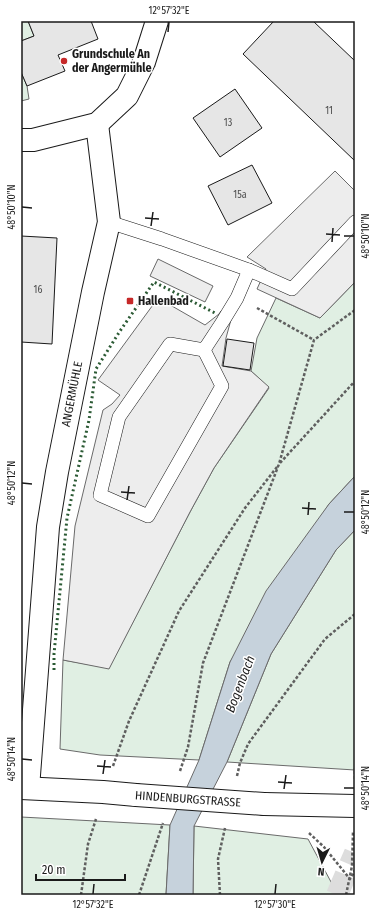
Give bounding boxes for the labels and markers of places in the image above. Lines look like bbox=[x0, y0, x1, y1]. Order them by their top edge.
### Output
place label: Grundschule An der Angermühle bbox=[72, 47, 151, 75]
marker: Grundschule An der Angermühle bbox=[59, 56, 69, 66]
place label: Hallenbad bbox=[138, 294, 189, 308]
marker: Hallenbad bbox=[125, 296, 135, 306]

